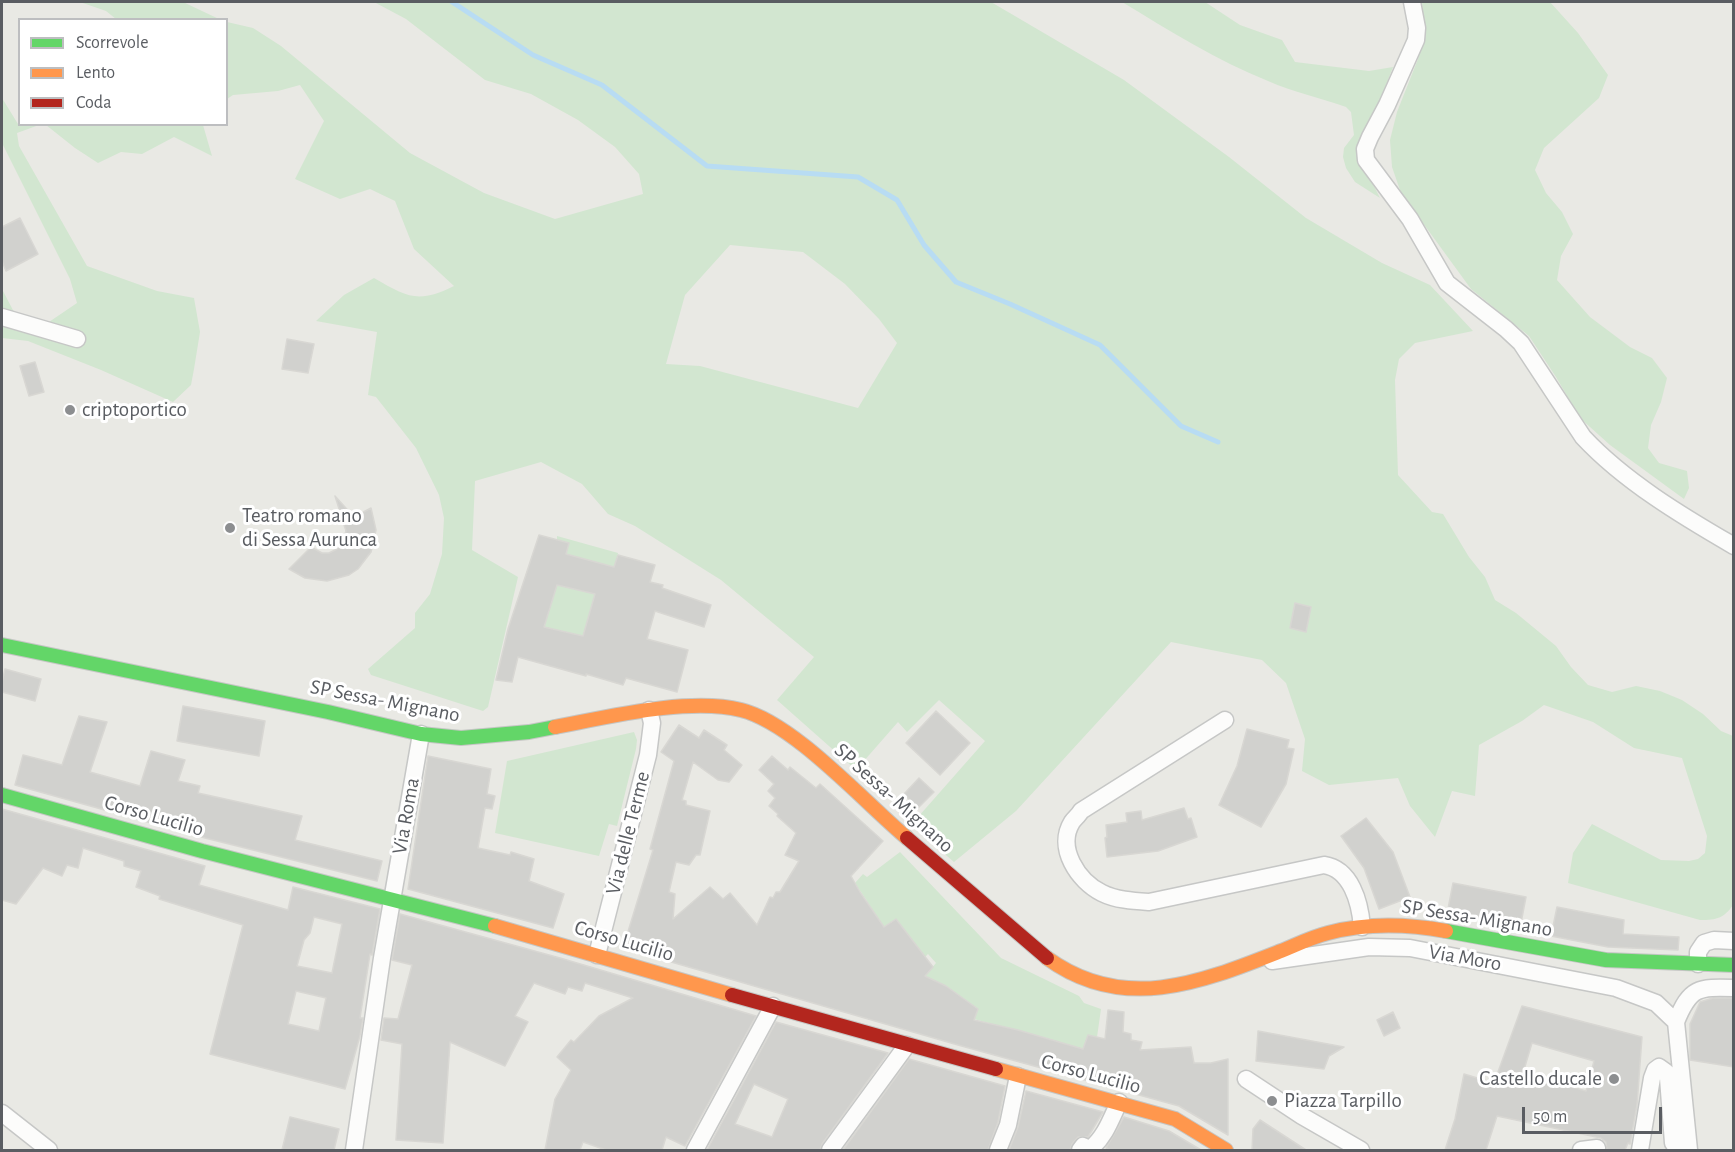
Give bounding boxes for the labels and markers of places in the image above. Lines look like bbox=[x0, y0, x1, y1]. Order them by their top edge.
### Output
place label: criptoportico bbox=[82, 397, 187, 423]
marker: criptoportico bbox=[63, 403, 77, 417]
place label: Teatro romano di Sessa Aurunca bbox=[242, 503, 377, 553]
marker: Teatro romano di Sessa Aurunca bbox=[223, 521, 237, 535]
place label: Castello ducale bbox=[1479, 1066, 1602, 1092]
marker: Castello ducale bbox=[1607, 1072, 1621, 1086]
place label: Piazza Tarpillo bbox=[1284, 1088, 1402, 1114]
marker: Piazza Tarpillo bbox=[1265, 1094, 1279, 1108]

